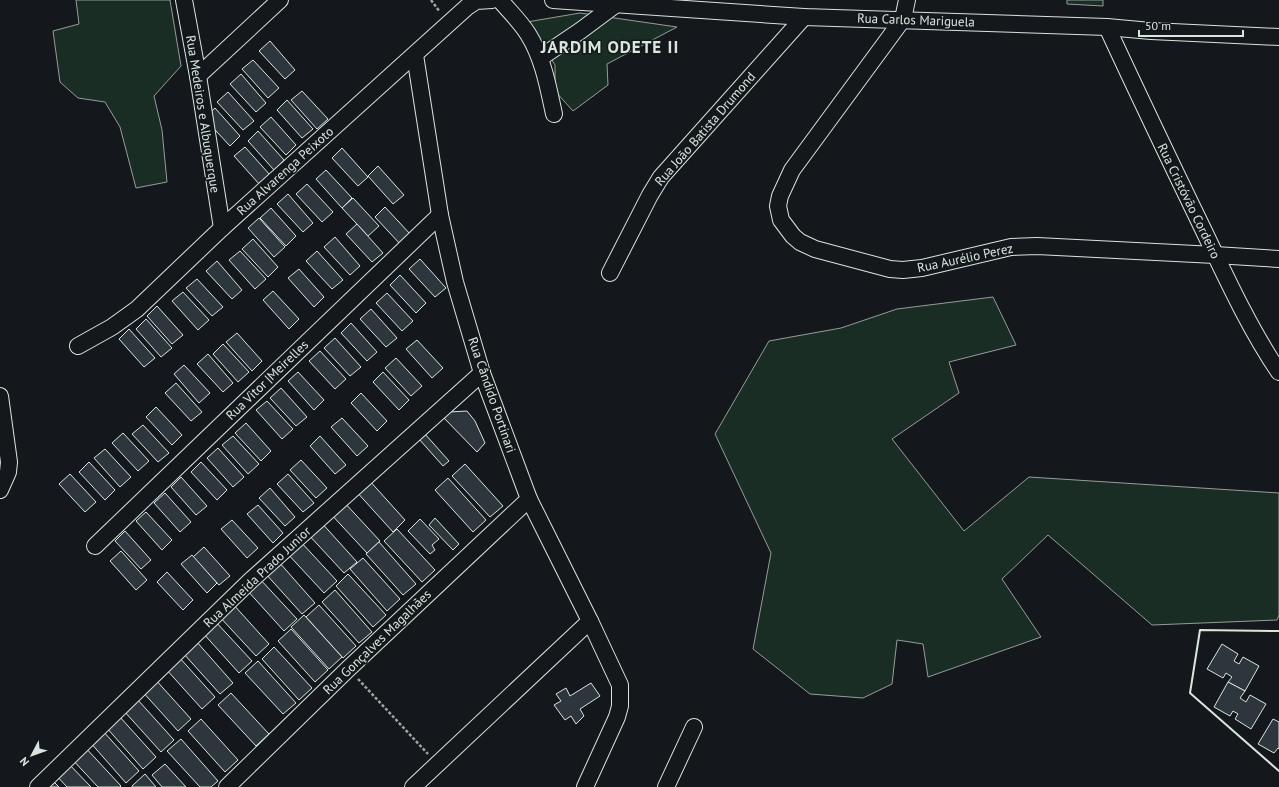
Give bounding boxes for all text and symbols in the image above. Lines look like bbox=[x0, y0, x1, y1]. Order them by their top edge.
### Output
street label: Rua Carlos Mariguela bbox=[857, 9, 975, 31]
scale bar bbox=[1139, 12, 1243, 38]
text: 50 m bbox=[1145, 18, 1171, 33]
street label: Rua Medeiros e Albuquerque bbox=[182, 34, 224, 194]
district label: JARDIM ODETE II bbox=[540, 36, 679, 58]
street label: Rua João Batista Drumond bbox=[651, 69, 759, 189]
street label: Rua Alvarenga Peixoto bbox=[233, 123, 337, 219]
street label: Rua Cristóvão Cordeiro bbox=[1154, 141, 1224, 261]
street label: Rua Aurélio Perez bbox=[916, 240, 1015, 276]
street label: Rua Cândido Portinari bbox=[464, 335, 520, 455]
street label: Rua Vitor |Meirelles bbox=[222, 336, 312, 424]
street label: Rua Almeida Prado Junior bbox=[200, 522, 315, 631]
street label: Rua Gonçalves Magalhães bbox=[319, 586, 435, 698]
north arrow bbox=[12, 735, 52, 775]
text: N bbox=[17, 754, 32, 769]

